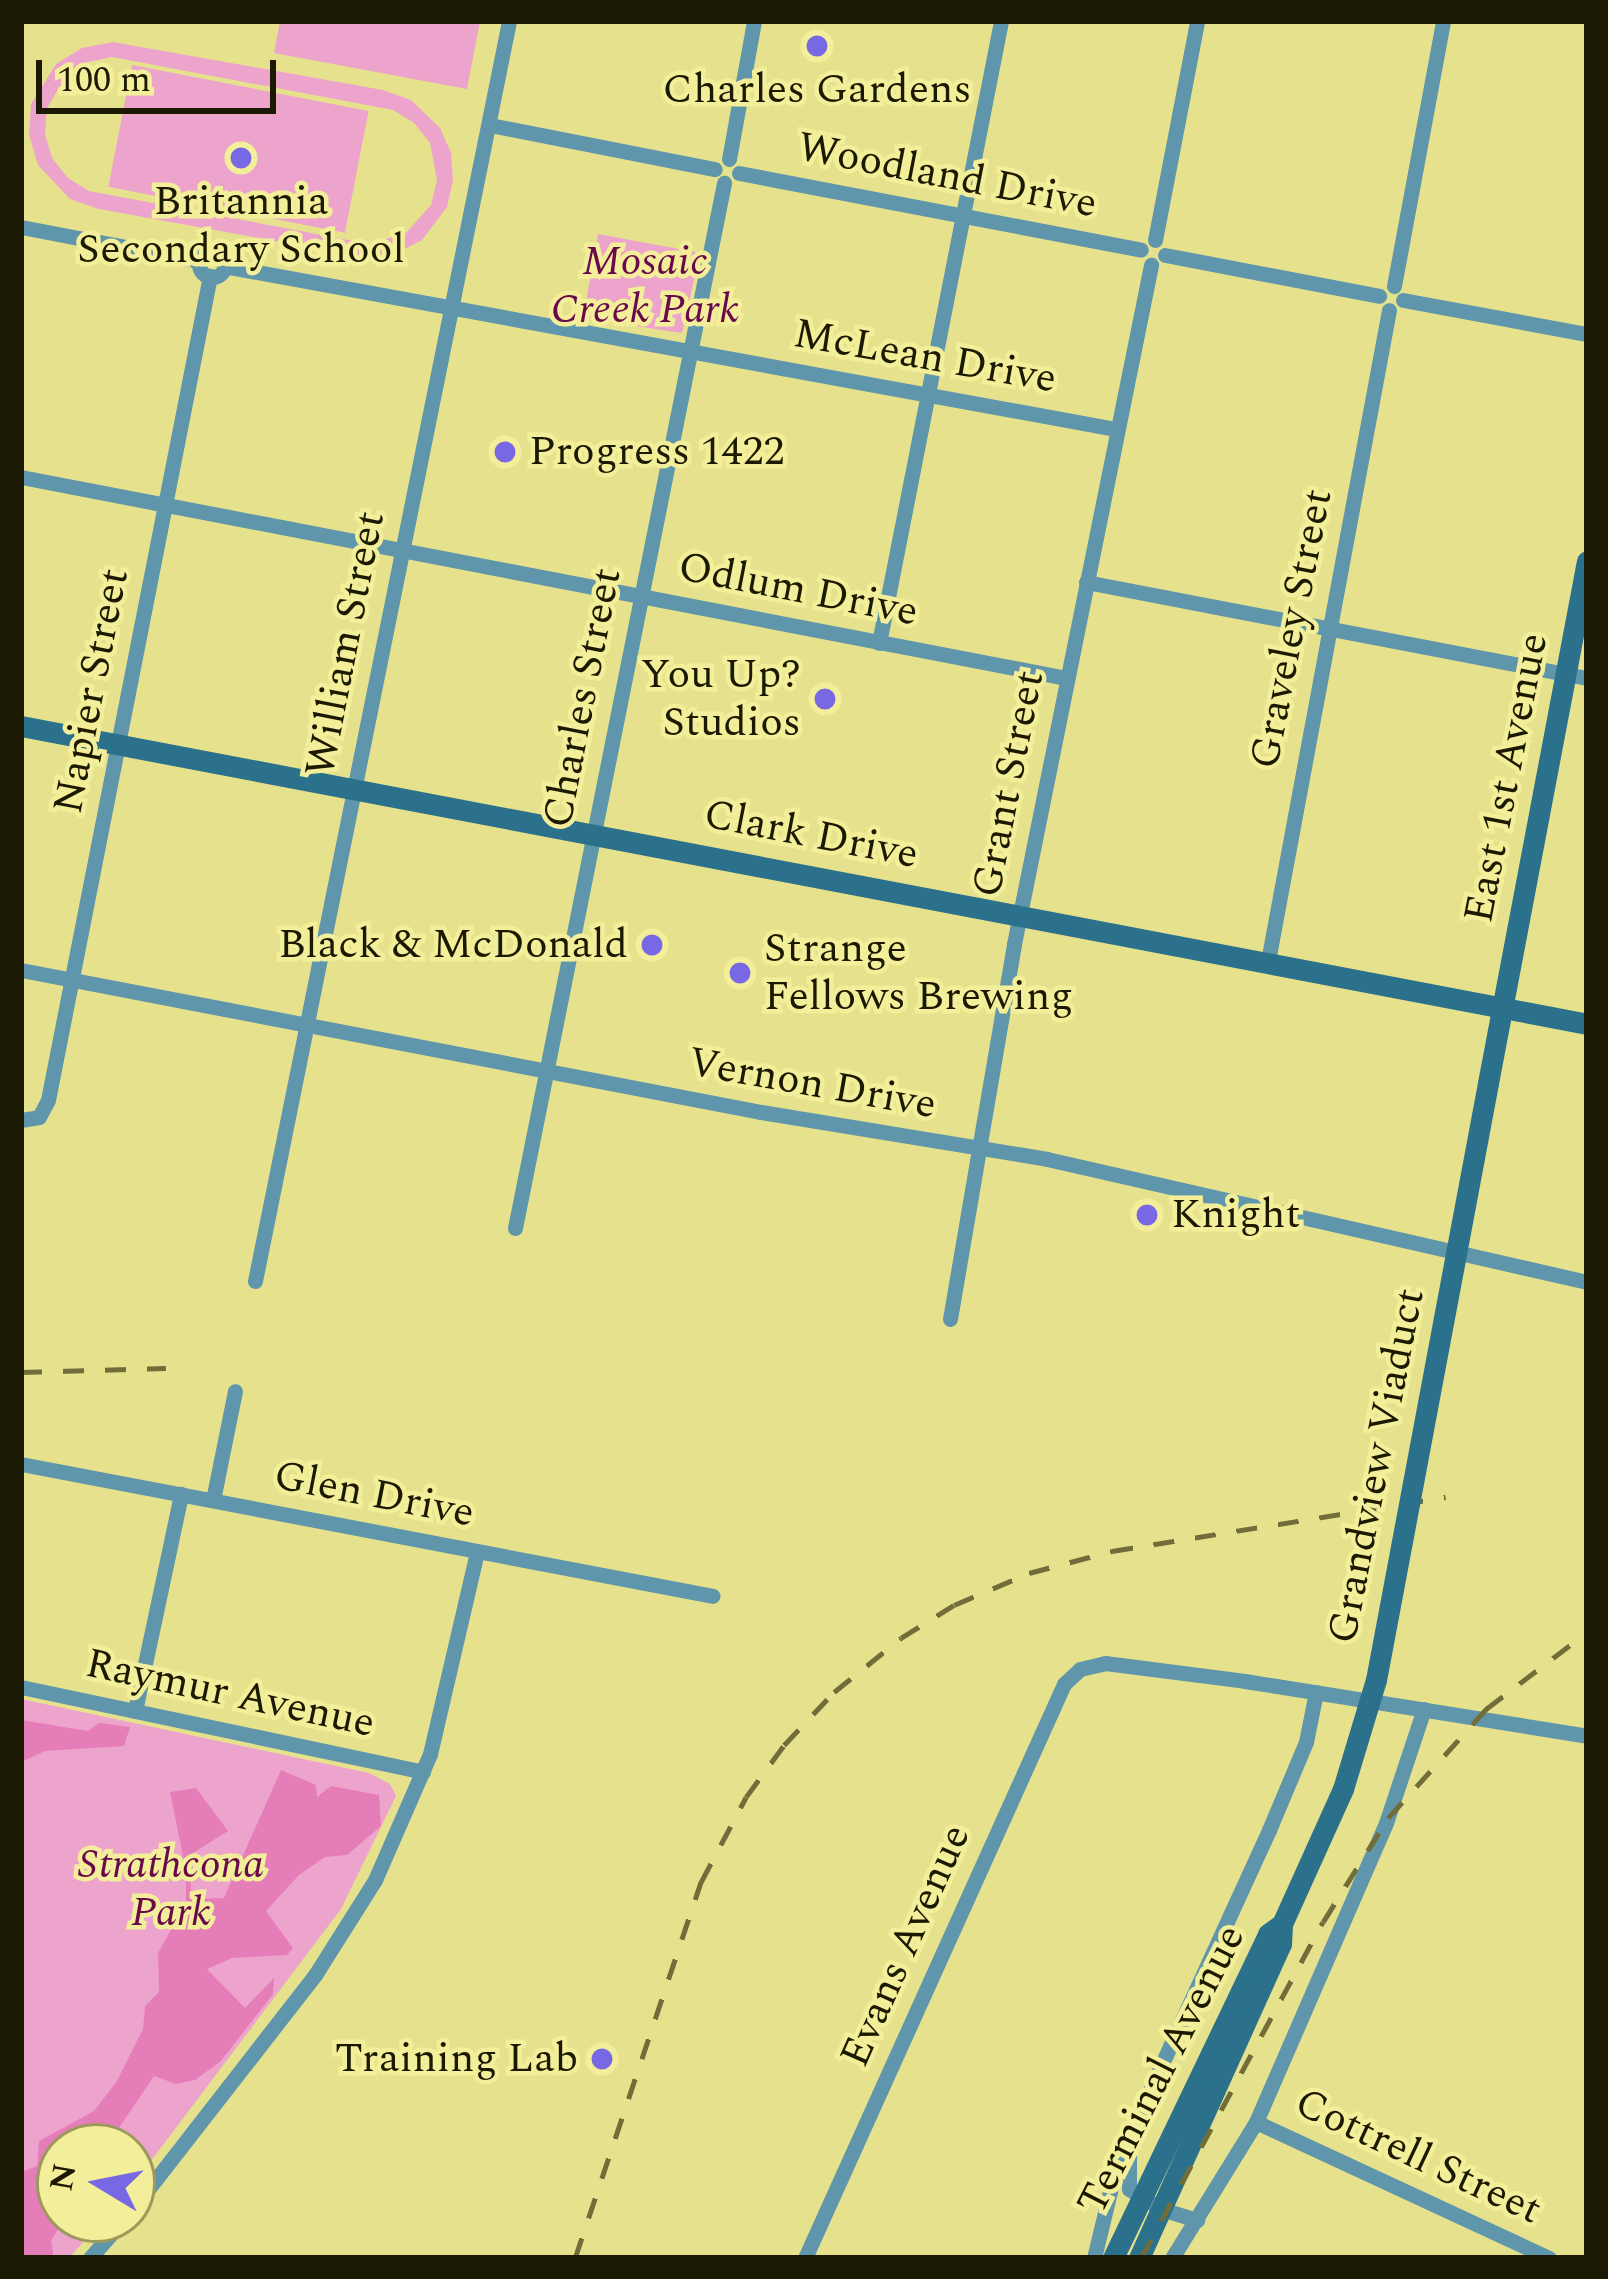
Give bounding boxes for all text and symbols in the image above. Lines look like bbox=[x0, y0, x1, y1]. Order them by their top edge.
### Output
marker: Charles Gardens bbox=[804, 33, 830, 59]
scale bar bbox=[42, 36, 282, 110]
text: 100 m bbox=[57, 53, 151, 108]
place label: Charles Gardens bbox=[662, 65, 972, 115]
street label: Woodland Drive bbox=[793, 122, 1101, 230]
marker: Britannia Secondary School bbox=[228, 145, 254, 171]
place label: Britannia Secondary School bbox=[77, 177, 405, 276]
park label: Mosaic Creek Park bbox=[551, 237, 739, 336]
street label: McLean Drive bbox=[790, 309, 1060, 405]
place label: Progress 1422 bbox=[529, 427, 785, 477]
marker: Progress 1422 bbox=[492, 439, 518, 465]
street label: Graveley Street bbox=[1240, 485, 1344, 773]
street label: William Street bbox=[296, 507, 396, 781]
street label: Odlum Drive bbox=[674, 542, 922, 638]
street label: Napier Street bbox=[44, 564, 140, 818]
street label: Charles Street bbox=[533, 564, 633, 832]
street label: East 1st Avenue bbox=[1454, 629, 1560, 927]
place label: You Up? Studios bbox=[640, 650, 801, 748]
street label: Grant Street bbox=[962, 666, 1056, 902]
marker: You Up? Studios bbox=[812, 686, 838, 712]
street label: Clark Drive bbox=[700, 790, 922, 880]
place label: Black & McDonald bbox=[278, 920, 628, 970]
place label: Strange Fellows Brewing bbox=[764, 924, 1073, 1022]
marker: Black & McDonald bbox=[639, 932, 665, 958]
marker: Strange Fellows Brewing bbox=[727, 960, 753, 986]
street label: Vernon Drive bbox=[684, 1037, 940, 1131]
place label: Knight bbox=[1171, 1190, 1300, 1240]
marker: Knight bbox=[1134, 1202, 1160, 1228]
street label: Grandview Viaduct bbox=[1318, 1284, 1436, 1648]
street label: Glen Drive bbox=[270, 1451, 478, 1539]
street label: Raymur Avenue bbox=[81, 1639, 379, 1749]
street label: Evans Avenue bbox=[830, 1817, 982, 2075]
park label: Strathcona Park bbox=[78, 1840, 264, 1938]
street label: Terminal Avenue bbox=[1067, 1917, 1257, 2223]
place label: Training Lab bbox=[335, 2034, 578, 2084]
marker: Training Lab bbox=[589, 2046, 615, 2072]
street label: Cottrell Street bbox=[1287, 2078, 1549, 2236]
north arrow bbox=[36, 2123, 156, 2243]
text: N bbox=[37, 2160, 90, 2195]

